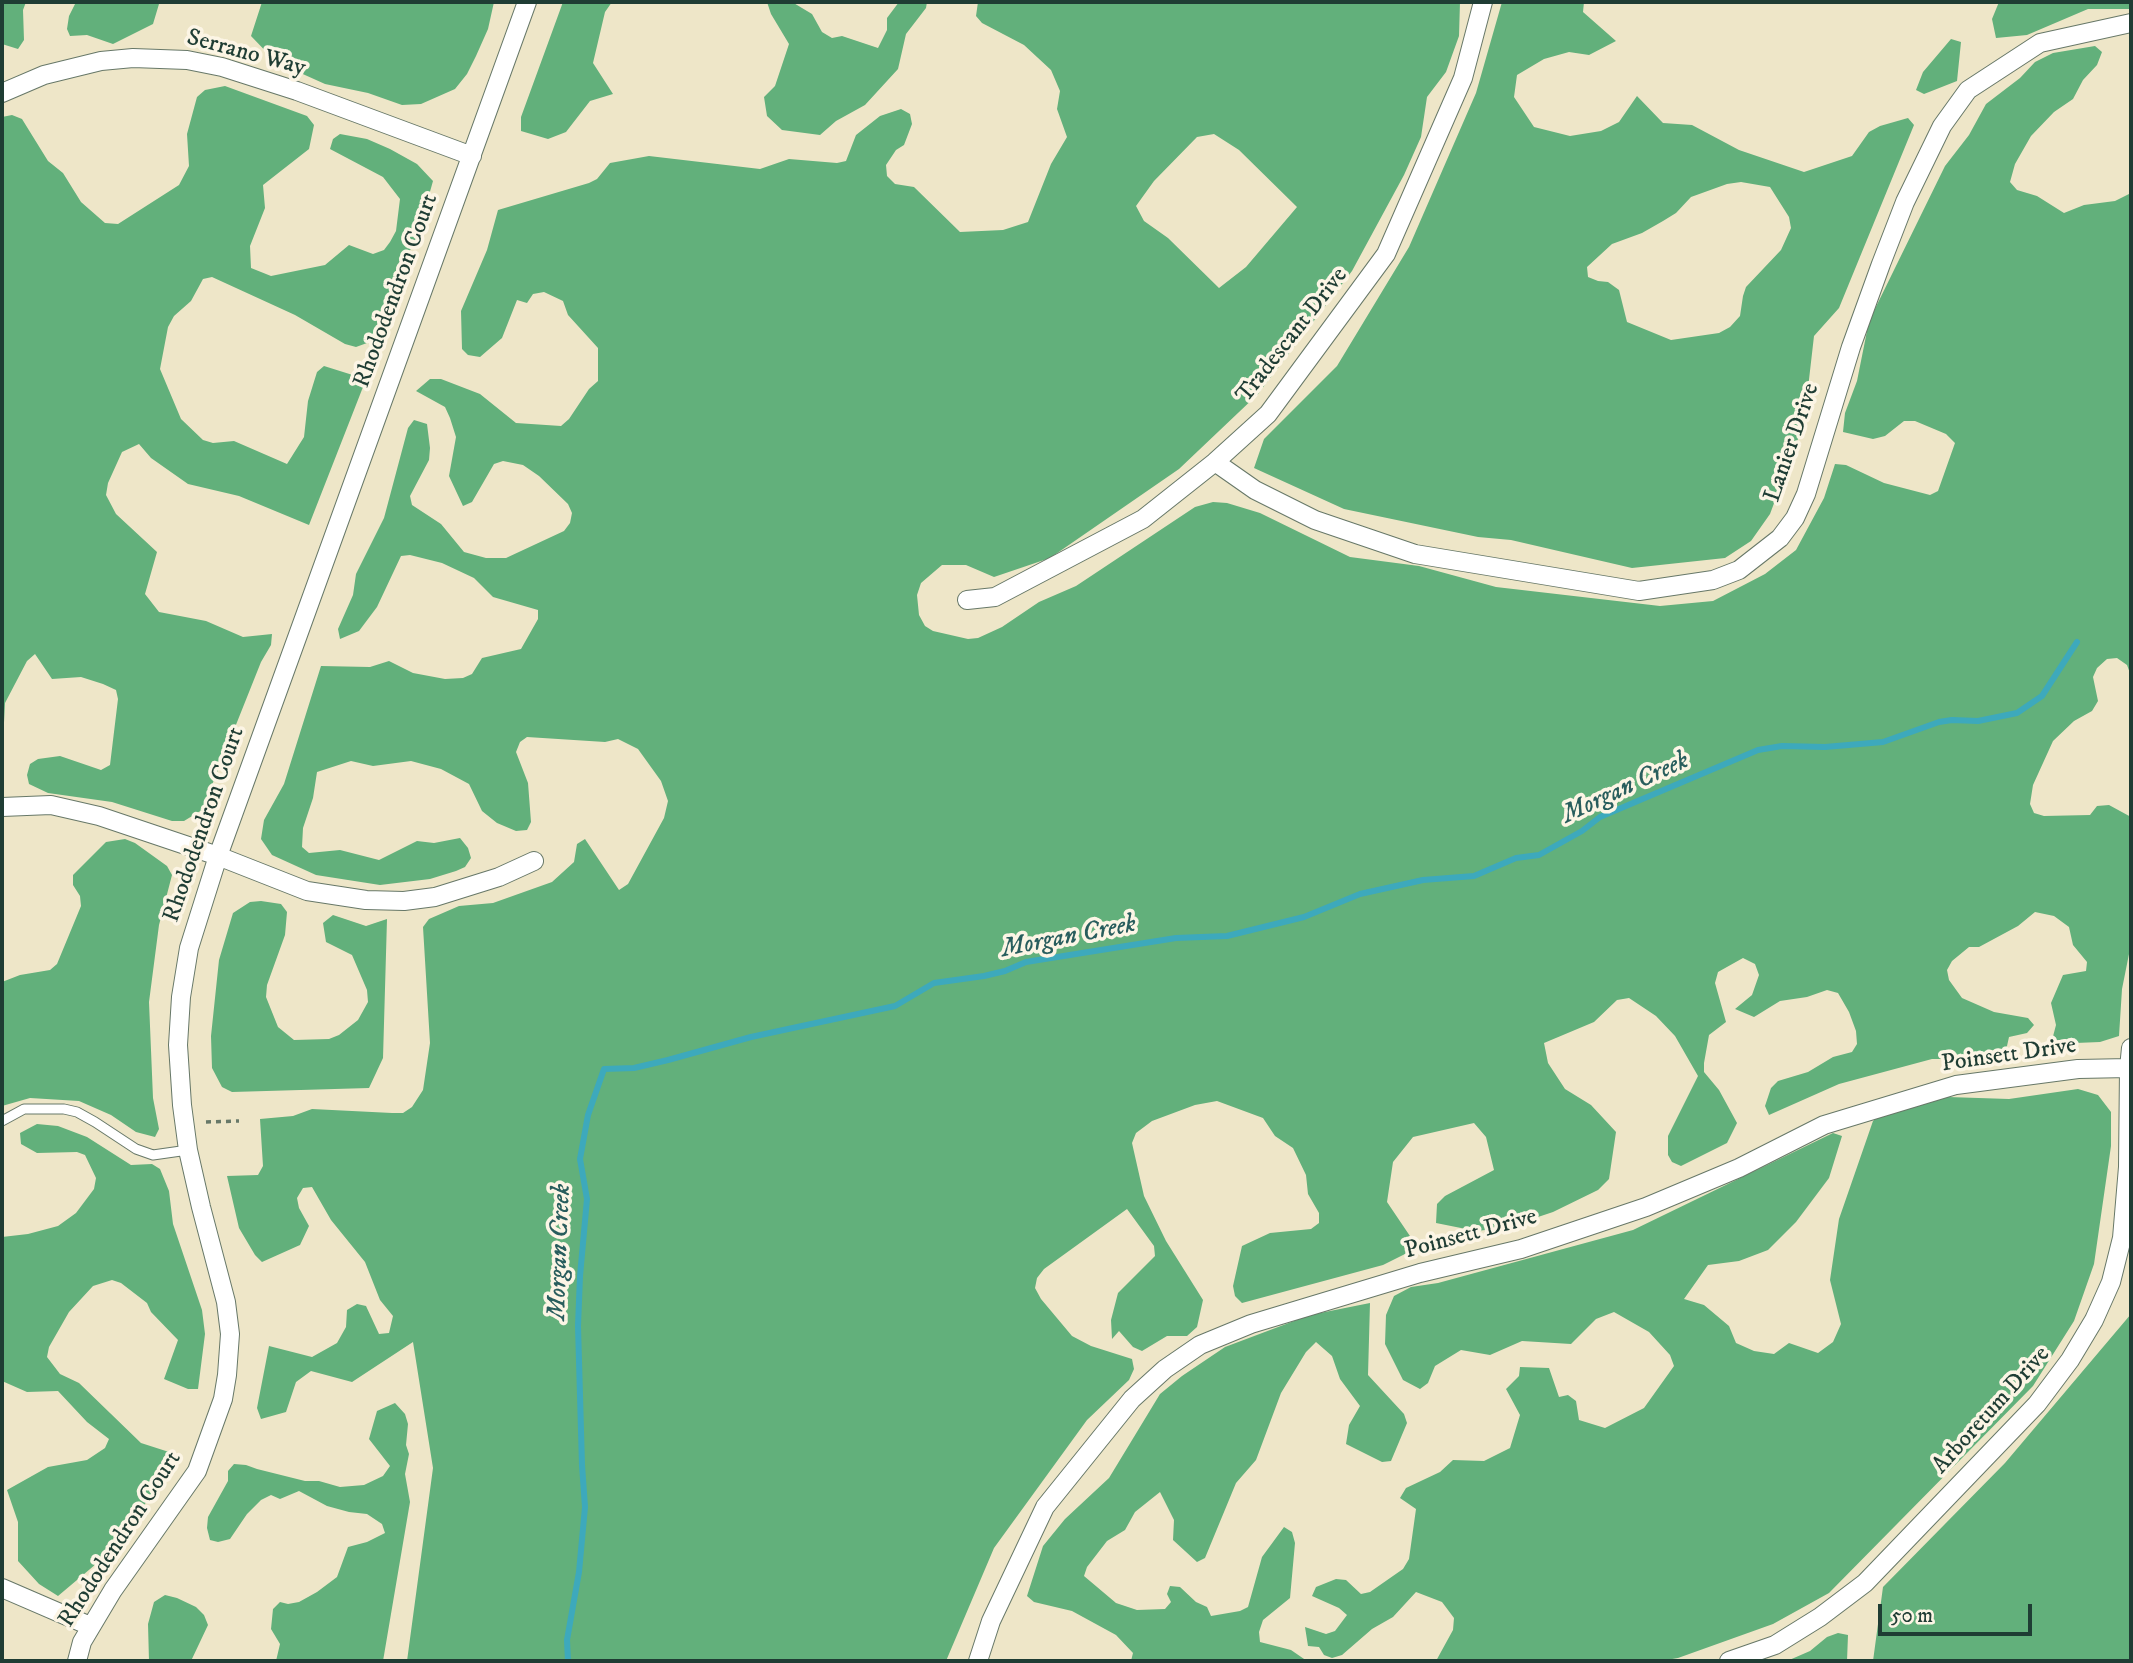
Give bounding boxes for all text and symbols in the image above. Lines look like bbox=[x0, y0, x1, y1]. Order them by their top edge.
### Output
street label: Serrano Way bbox=[183, 24, 309, 84]
street label: Rhododendron Court bbox=[349, 190, 445, 392]
street label: Tradescant Drive bbox=[1231, 263, 1355, 409]
street label: Lanier Drive bbox=[1759, 380, 1827, 506]
street label: Rhododendron Court bbox=[158, 724, 252, 926]
water label: Morgan Creek bbox=[1558, 746, 1694, 832]
water label: Morgan Creek bbox=[999, 910, 1139, 966]
street label: Poinsett Drive bbox=[1940, 1032, 2078, 1080]
water label: Morgan Creek bbox=[543, 1183, 579, 1321]
street label: Poinsett Drive bbox=[1402, 1204, 1540, 1266]
street label: Arboretum Drive bbox=[1927, 1341, 2057, 1481]
street label: Rhododendron Court bbox=[53, 1446, 189, 1634]
scale bar bbox=[1881, 1590, 2035, 1634]
text: 50 m bbox=[1891, 1603, 1933, 1629]

